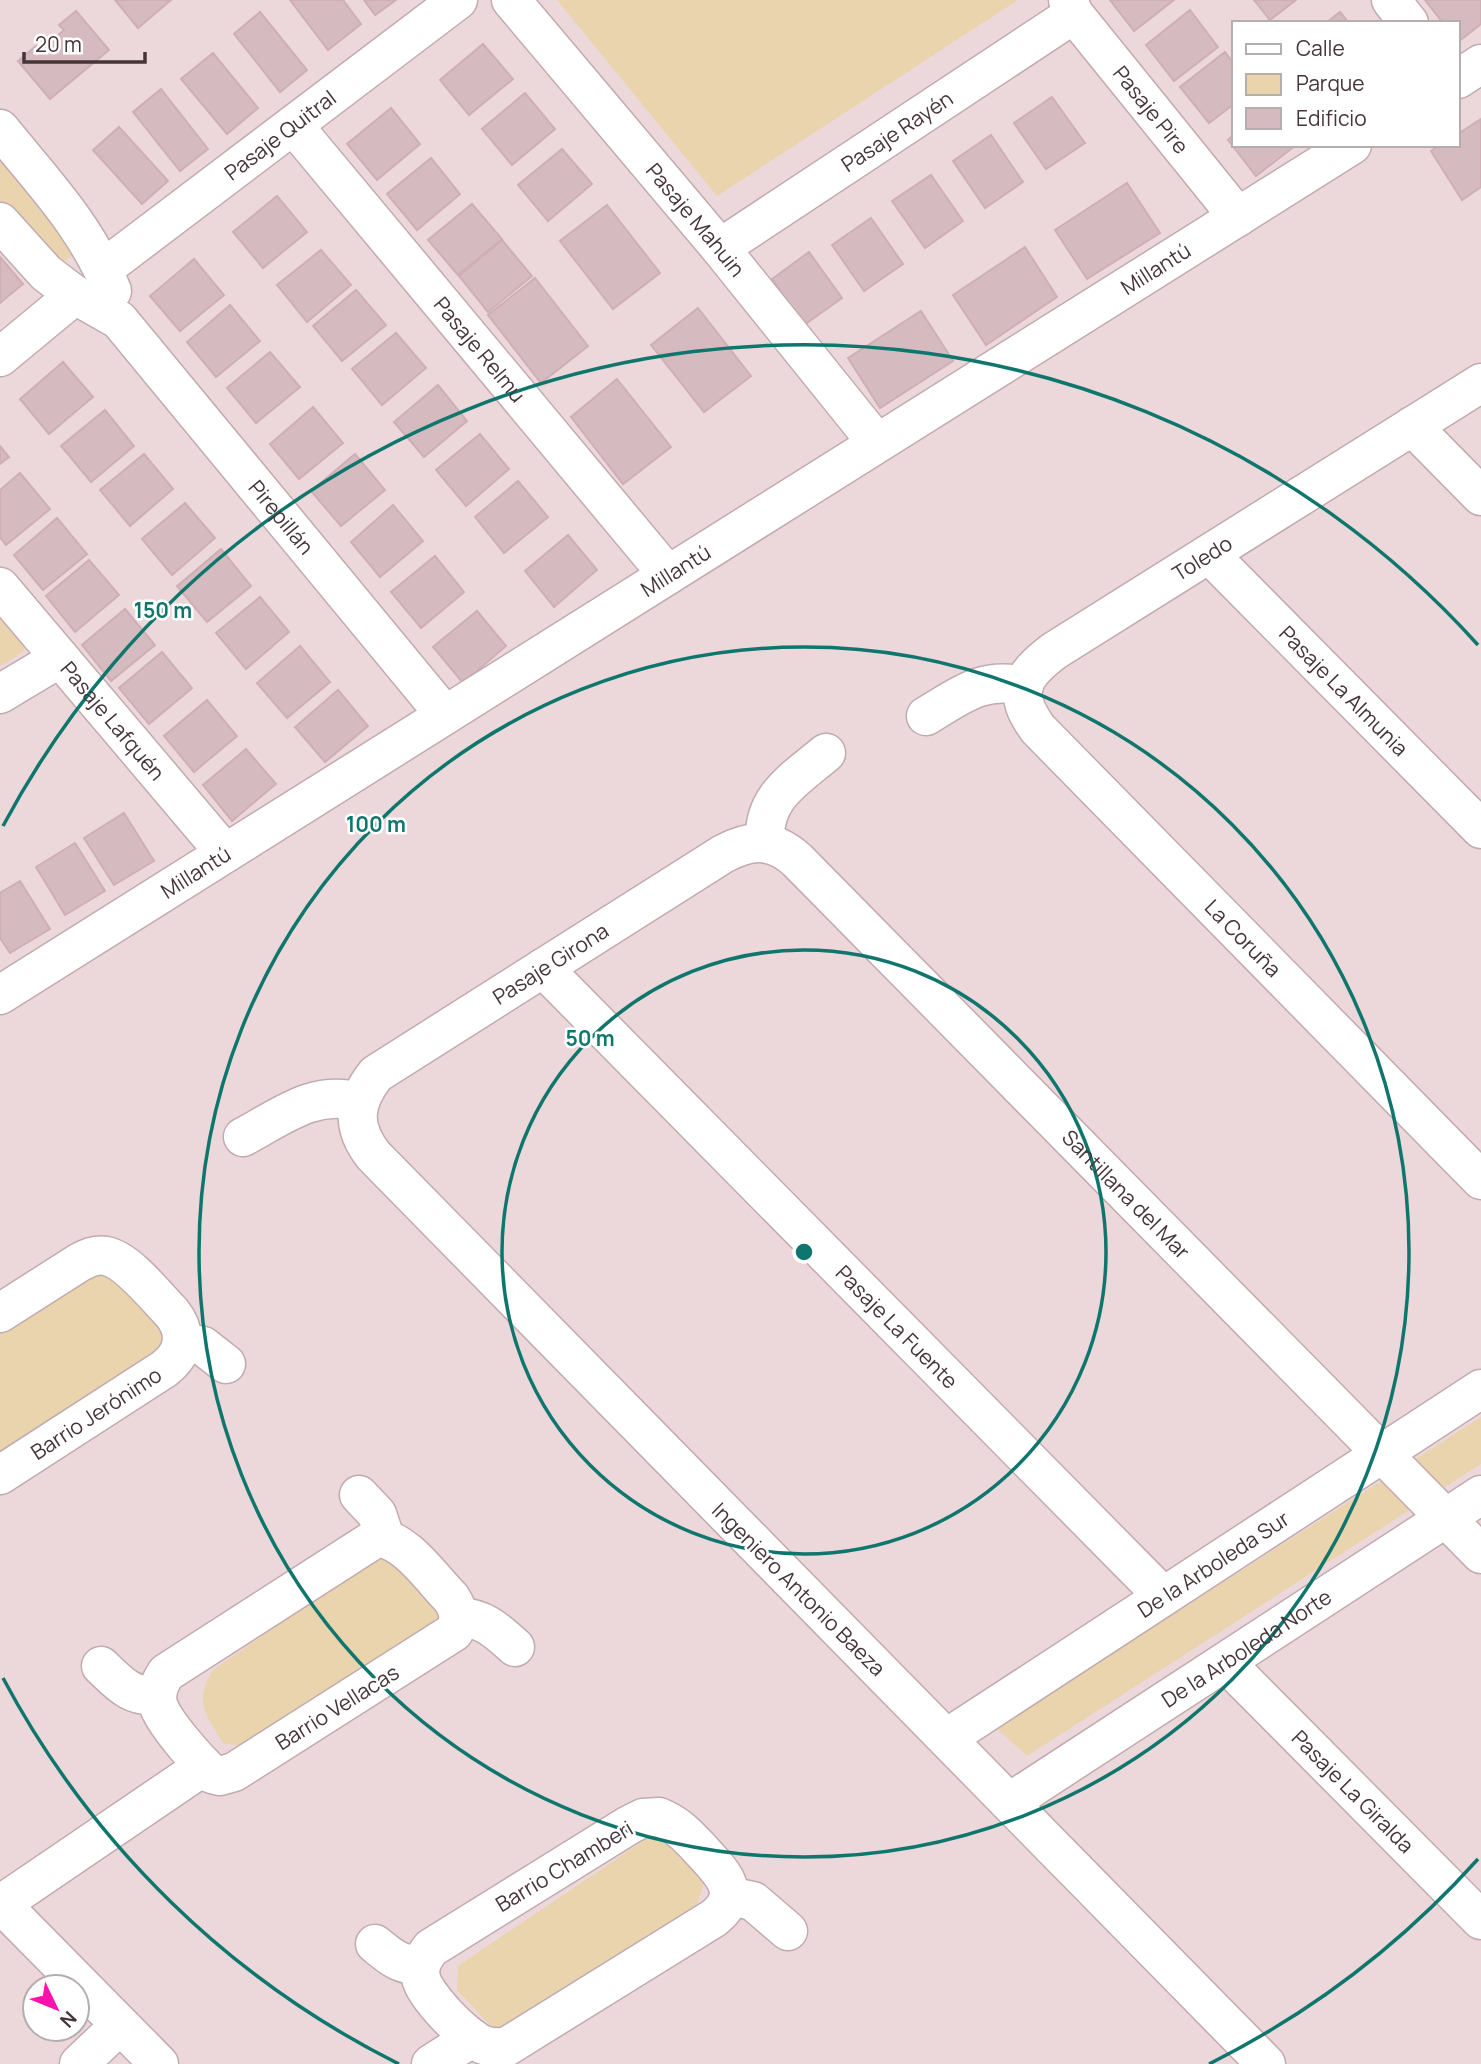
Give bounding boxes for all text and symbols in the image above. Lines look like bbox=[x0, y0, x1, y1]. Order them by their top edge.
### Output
scale bar bbox=[24, 21, 145, 65]
legend bbox=[1232, 21, 1460, 147]
text: 20 m bbox=[35, 30, 82, 58]
text: Calle bbox=[1296, 34, 1345, 62]
street label: Pasaje Pire bbox=[1107, 60, 1195, 159]
text: Parque bbox=[1296, 69, 1365, 97]
street label: Pasaje Quitral bbox=[218, 84, 341, 186]
street label: Pasaje Rayén bbox=[836, 84, 958, 178]
text: Edificio bbox=[1296, 104, 1367, 132]
street label: Pasaje Mahuin bbox=[640, 157, 751, 282]
street label: Millantú bbox=[1115, 236, 1196, 301]
street label: Pasaje Relmu bbox=[428, 291, 532, 408]
street label: Pirepillán bbox=[243, 474, 320, 560]
street label: Toledo bbox=[1167, 529, 1237, 587]
street label: Millantú bbox=[635, 538, 716, 603]
text: 150 m bbox=[134, 596, 192, 624]
street label: Pasaje La Almunia bbox=[1273, 619, 1415, 762]
street label: Pasaje Lafquén bbox=[55, 655, 171, 786]
text: 100 m bbox=[346, 810, 406, 838]
street label: Millantú bbox=[155, 840, 236, 905]
street label: La Coruña bbox=[1199, 893, 1288, 983]
street label: Pasaje Girona bbox=[487, 916, 614, 1011]
text: 50 m bbox=[565, 1024, 615, 1052]
street label: Santillana del Mar bbox=[1056, 1123, 1197, 1265]
centre of rings bbox=[792, 1240, 816, 1264]
street label: Pasaje La Fuente bbox=[830, 1259, 964, 1394]
street label: Barrio Jerónimo bbox=[25, 1360, 167, 1466]
street label: Ingeniero Antonio Baeza bbox=[706, 1496, 892, 1682]
street label: De la Arboleda Sur bbox=[1132, 1504, 1295, 1624]
street label: De la Arboleda Norte bbox=[1156, 1582, 1337, 1714]
street label: Barrio Vellacas bbox=[270, 1658, 404, 1756]
street label: Pasaje La Giralda bbox=[1286, 1724, 1420, 1859]
street label: Barrio Chamberi bbox=[490, 1814, 638, 1918]
north arrow bbox=[21, 1973, 91, 2043]
text: N bbox=[54, 2006, 83, 2033]

